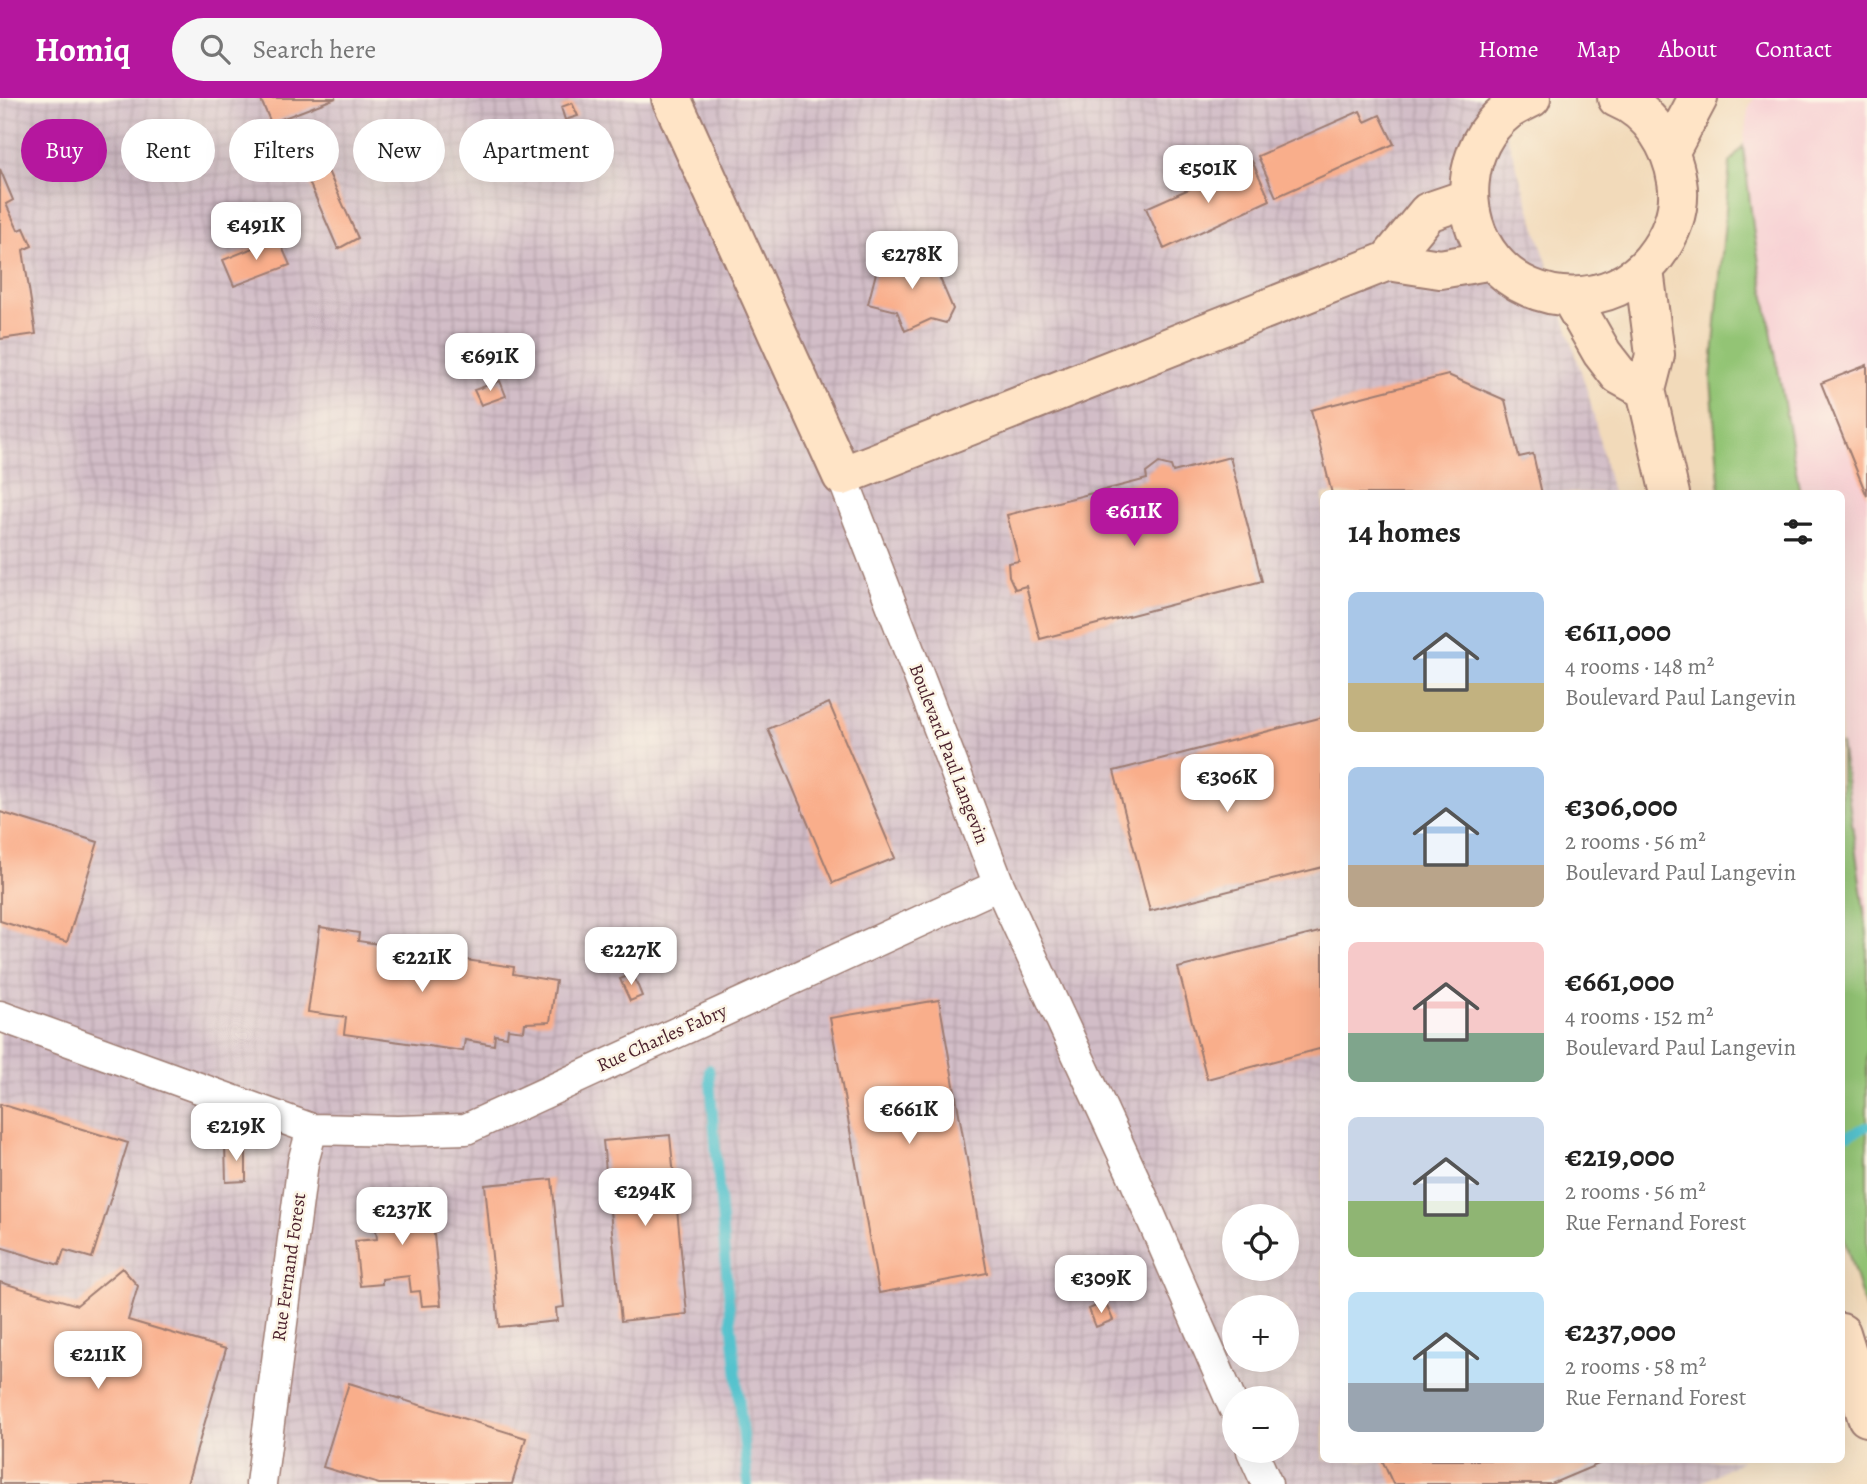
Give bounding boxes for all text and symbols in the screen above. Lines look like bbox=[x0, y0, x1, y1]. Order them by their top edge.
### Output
search box bbox=[172, 18, 662, 81]
text: Homiq bbox=[35, 27, 130, 72]
icon: search bbox=[196, 30, 234, 68]
text: Search here bbox=[252, 32, 376, 67]
text: Home bbox=[1478, 33, 1539, 65]
text: Map bbox=[1577, 33, 1621, 65]
text: About bbox=[1659, 33, 1717, 65]
text: Contact bbox=[1755, 33, 1832, 65]
chip: Buy bbox=[21, 119, 107, 182]
chip: Rent bbox=[121, 119, 215, 182]
chip: Filters bbox=[229, 119, 339, 182]
chip: New bbox=[353, 119, 445, 182]
chip: Apartment bbox=[459, 119, 614, 182]
pin: €501K bbox=[1159, 146, 1257, 205]
text: €501K bbox=[1179, 152, 1237, 183]
pin: €491K bbox=[207, 202, 305, 262]
text: €491K bbox=[227, 209, 285, 240]
pin: €278K bbox=[863, 232, 961, 291]
text: €278K bbox=[882, 238, 942, 269]
pin: €691K bbox=[441, 334, 539, 393]
text: €691K bbox=[461, 340, 519, 371]
pin: €611K bbox=[1085, 489, 1183, 548]
text: €611K bbox=[1106, 495, 1162, 526]
text: 14 homes bbox=[1348, 512, 1461, 552]
icon: filters bbox=[1779, 513, 1817, 551]
text: €611,000 bbox=[1565, 611, 1671, 651]
icon: home bbox=[1404, 620, 1488, 704]
text: 4 rooms · 148 m² bbox=[1565, 651, 1714, 682]
street label: Boulevard Paul Langevin bbox=[903, 660, 995, 848]
text: Boulevard Paul Langevin bbox=[1565, 682, 1796, 713]
pin: €306K bbox=[1178, 754, 1276, 814]
text: €306K bbox=[1197, 761, 1257, 792]
text: €306,000 bbox=[1565, 786, 1678, 826]
icon: home bbox=[1404, 795, 1488, 879]
text: 2 rooms · 56 m² bbox=[1565, 826, 1706, 857]
text: Boulevard Paul Langevin bbox=[1565, 857, 1796, 888]
pin: €227K bbox=[582, 928, 680, 987]
pin: €221K bbox=[373, 934, 471, 994]
text: €227K bbox=[601, 934, 661, 965]
text: €221K bbox=[393, 941, 451, 972]
text: €661,000 bbox=[1565, 961, 1674, 1001]
icon: home bbox=[1404, 970, 1488, 1054]
street label: Rue Charles Fabry bbox=[593, 997, 732, 1078]
text: 4 rooms · 152 m² bbox=[1565, 1001, 1713, 1032]
text: Boulevard Paul Langevin bbox=[1565, 1032, 1796, 1063]
pin: €661K bbox=[860, 1086, 958, 1146]
text: €661K bbox=[880, 1093, 938, 1124]
pin: €219K bbox=[187, 1104, 285, 1163]
text: €219K bbox=[207, 1110, 265, 1141]
text: €219,000 bbox=[1565, 1136, 1675, 1176]
icon: home bbox=[1404, 1145, 1488, 1229]
pin: €294K bbox=[596, 1168, 694, 1228]
text: €294K bbox=[615, 1175, 675, 1206]
text: 2 rooms · 56 m² bbox=[1565, 1176, 1706, 1207]
pin: €237K bbox=[353, 1188, 451, 1247]
street label: Rue Fernand Forest bbox=[266, 1191, 312, 1343]
text: €237K bbox=[372, 1194, 432, 1225]
map controls bbox=[1222, 1204, 1299, 1463]
button: locate bbox=[1222, 1204, 1299, 1281]
text: Rue Fernand Forest bbox=[1565, 1207, 1746, 1238]
pin: €309K bbox=[1052, 1256, 1150, 1315]
text: €309K bbox=[1071, 1262, 1131, 1293]
button: + bbox=[1222, 1295, 1299, 1372]
text: €237,000 bbox=[1565, 1311, 1676, 1351]
icon: home bbox=[1404, 1320, 1488, 1404]
pin: €211K bbox=[49, 1332, 147, 1391]
text: €211K bbox=[70, 1338, 126, 1369]
text: 2 rooms · 58 m² bbox=[1565, 1351, 1706, 1382]
text: Rue Fernand Forest bbox=[1565, 1382, 1746, 1413]
button: − bbox=[1222, 1386, 1299, 1463]

